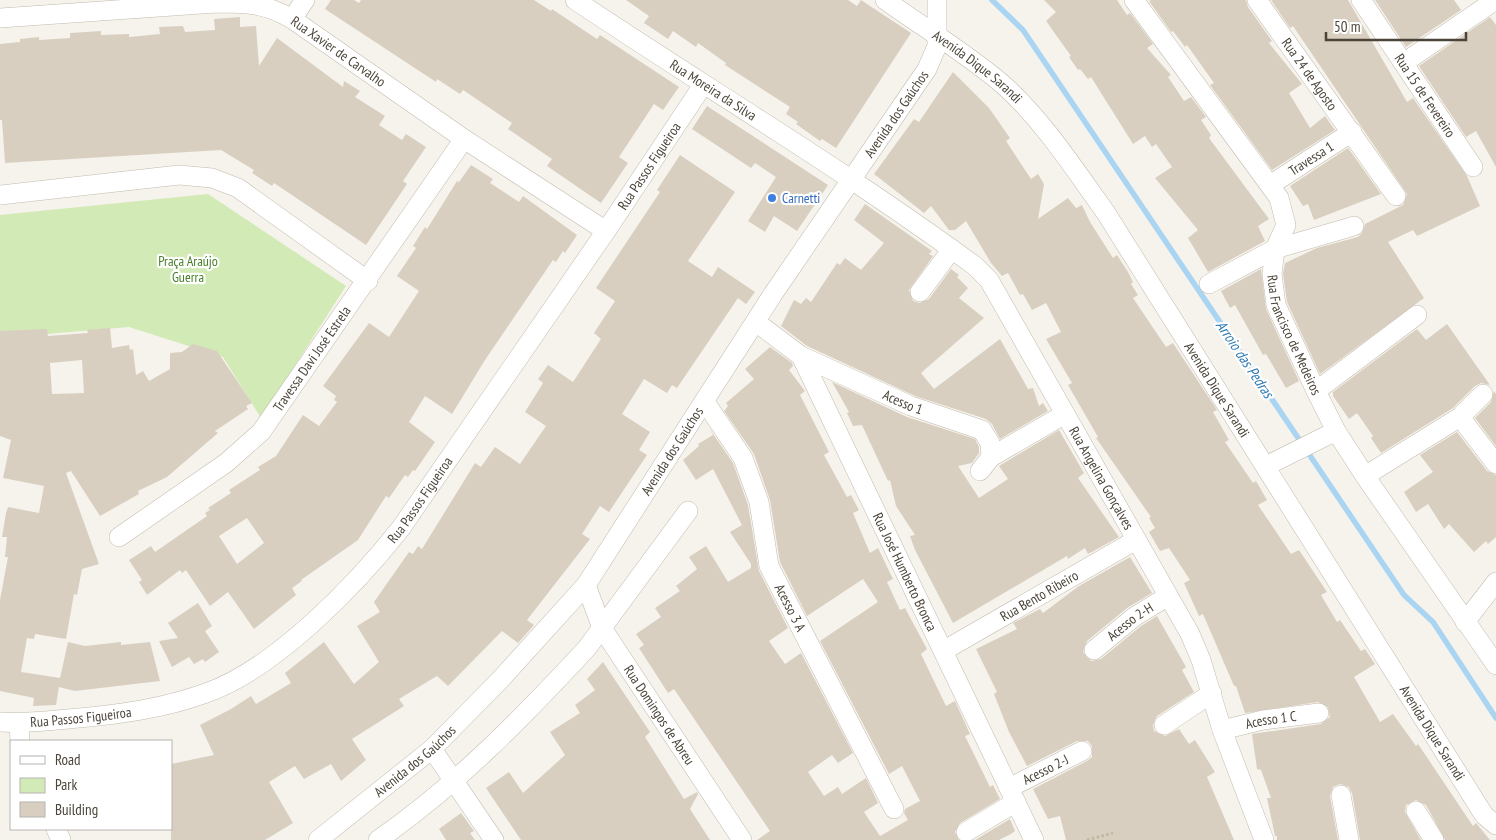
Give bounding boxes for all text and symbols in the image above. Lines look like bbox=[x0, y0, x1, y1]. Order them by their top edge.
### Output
scale bar bbox=[1326, 10, 1466, 42]
street label: Rua Xavier de Carvalho bbox=[288, 12, 389, 91]
text: 50 m bbox=[1334, 17, 1360, 36]
street label: Avenida Dique Sarandi bbox=[929, 26, 1026, 107]
street label: Rua 24 de Agosto bbox=[1278, 35, 1341, 114]
street label: Rua 15 de Fevereiro bbox=[1391, 50, 1460, 141]
street label: Rua Moreira da Silva bbox=[667, 56, 760, 125]
street label: Avenida dos Gaúchos bbox=[860, 67, 933, 161]
street label: Rua Passos Figueiroa bbox=[614, 119, 685, 213]
street label: Travessa 1 bbox=[1285, 137, 1337, 180]
place label: Carnetti bbox=[782, 189, 820, 207]
marker: Carnetti bbox=[766, 192, 778, 204]
park label: Praça Araújo Guerra bbox=[158, 252, 218, 286]
street label: Rua Francisco de Medeiros bbox=[1263, 274, 1326, 398]
street label: Travessa Davi José Estrela bbox=[269, 303, 355, 415]
water label: Arroio das Pedras bbox=[1212, 317, 1279, 403]
street label: Avenida Dique Sarandi bbox=[1180, 339, 1254, 441]
street label: Acesso 1 bbox=[880, 385, 925, 418]
street label: Avenida dos Gaúchos bbox=[637, 403, 707, 499]
street label: Rua Angelina Gonçalves bbox=[1065, 423, 1138, 533]
street label: Rua Passos Figueiroa bbox=[383, 453, 456, 547]
street label: Rua José Humberto Bronca bbox=[869, 510, 941, 634]
street label: Rua Bento Ribeiro bbox=[997, 566, 1082, 625]
street label: Acesso 3 A bbox=[771, 581, 810, 635]
street label: Acesso 2-H bbox=[1103, 598, 1156, 645]
street label: Rua Domingos de Abreu bbox=[620, 662, 699, 768]
street label: Avenida Dique Sarandi bbox=[1396, 682, 1469, 784]
street label: Rua Passos Figueiroa bbox=[30, 703, 133, 731]
street label: Acesso 1 C bbox=[1244, 707, 1298, 733]
street label: Avenida dos Gaúchos bbox=[370, 721, 460, 801]
legend bbox=[10, 740, 172, 830]
text: Road bbox=[55, 750, 81, 769]
street label: Acesso 2-J bbox=[1020, 750, 1072, 789]
text: Park bbox=[55, 775, 77, 794]
text: Building bbox=[55, 800, 98, 819]

